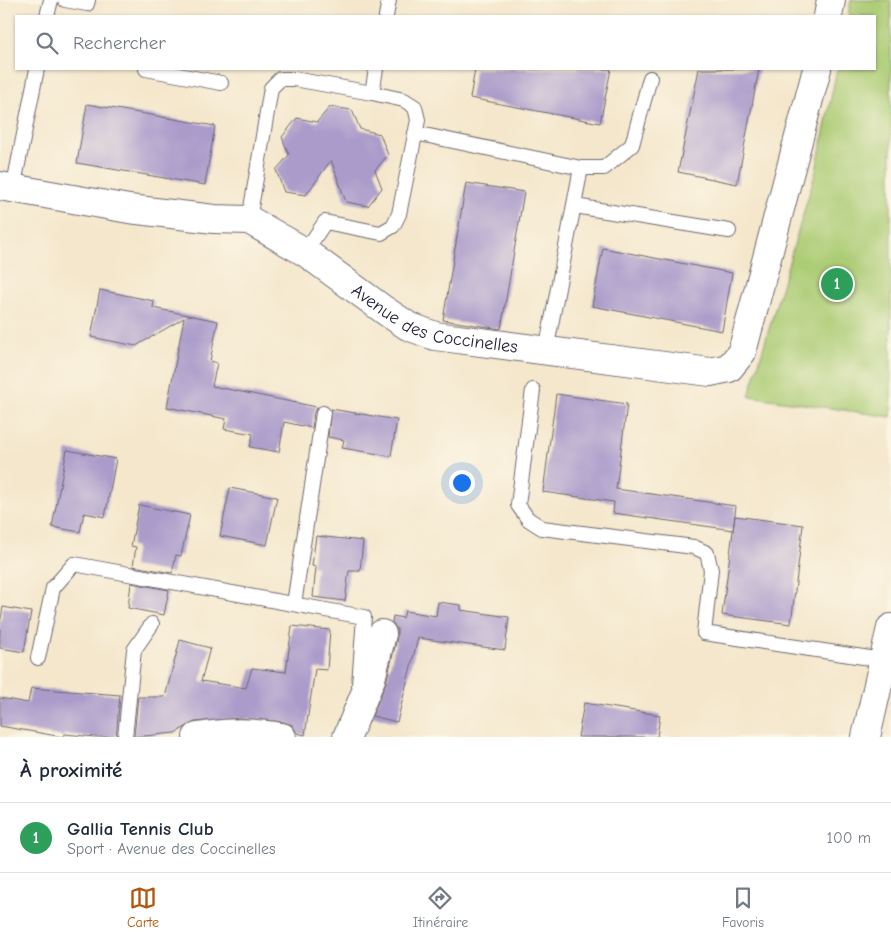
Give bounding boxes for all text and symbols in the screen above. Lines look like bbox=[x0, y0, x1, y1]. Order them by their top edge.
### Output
search box bbox=[15, 15, 876, 70]
icon: search bbox=[33, 29, 61, 57]
text: Rechercher bbox=[73, 32, 166, 54]
pin: 1 bbox=[821, 265, 853, 303]
street label: Avenue des Coccinelles bbox=[348, 279, 519, 357]
your location bbox=[449, 470, 475, 496]
text: À proximité bbox=[20, 758, 122, 782]
text: Gallia Tennis Club bbox=[67, 818, 214, 840]
text: 1 bbox=[33, 829, 39, 847]
text: 100 m bbox=[827, 829, 871, 847]
text: Sport · Avenue des Coccinelles bbox=[67, 840, 276, 858]
tab: Carte bbox=[127, 884, 159, 931]
tab: Itinéraire bbox=[413, 884, 468, 931]
tab: Favoris bbox=[722, 884, 764, 931]

